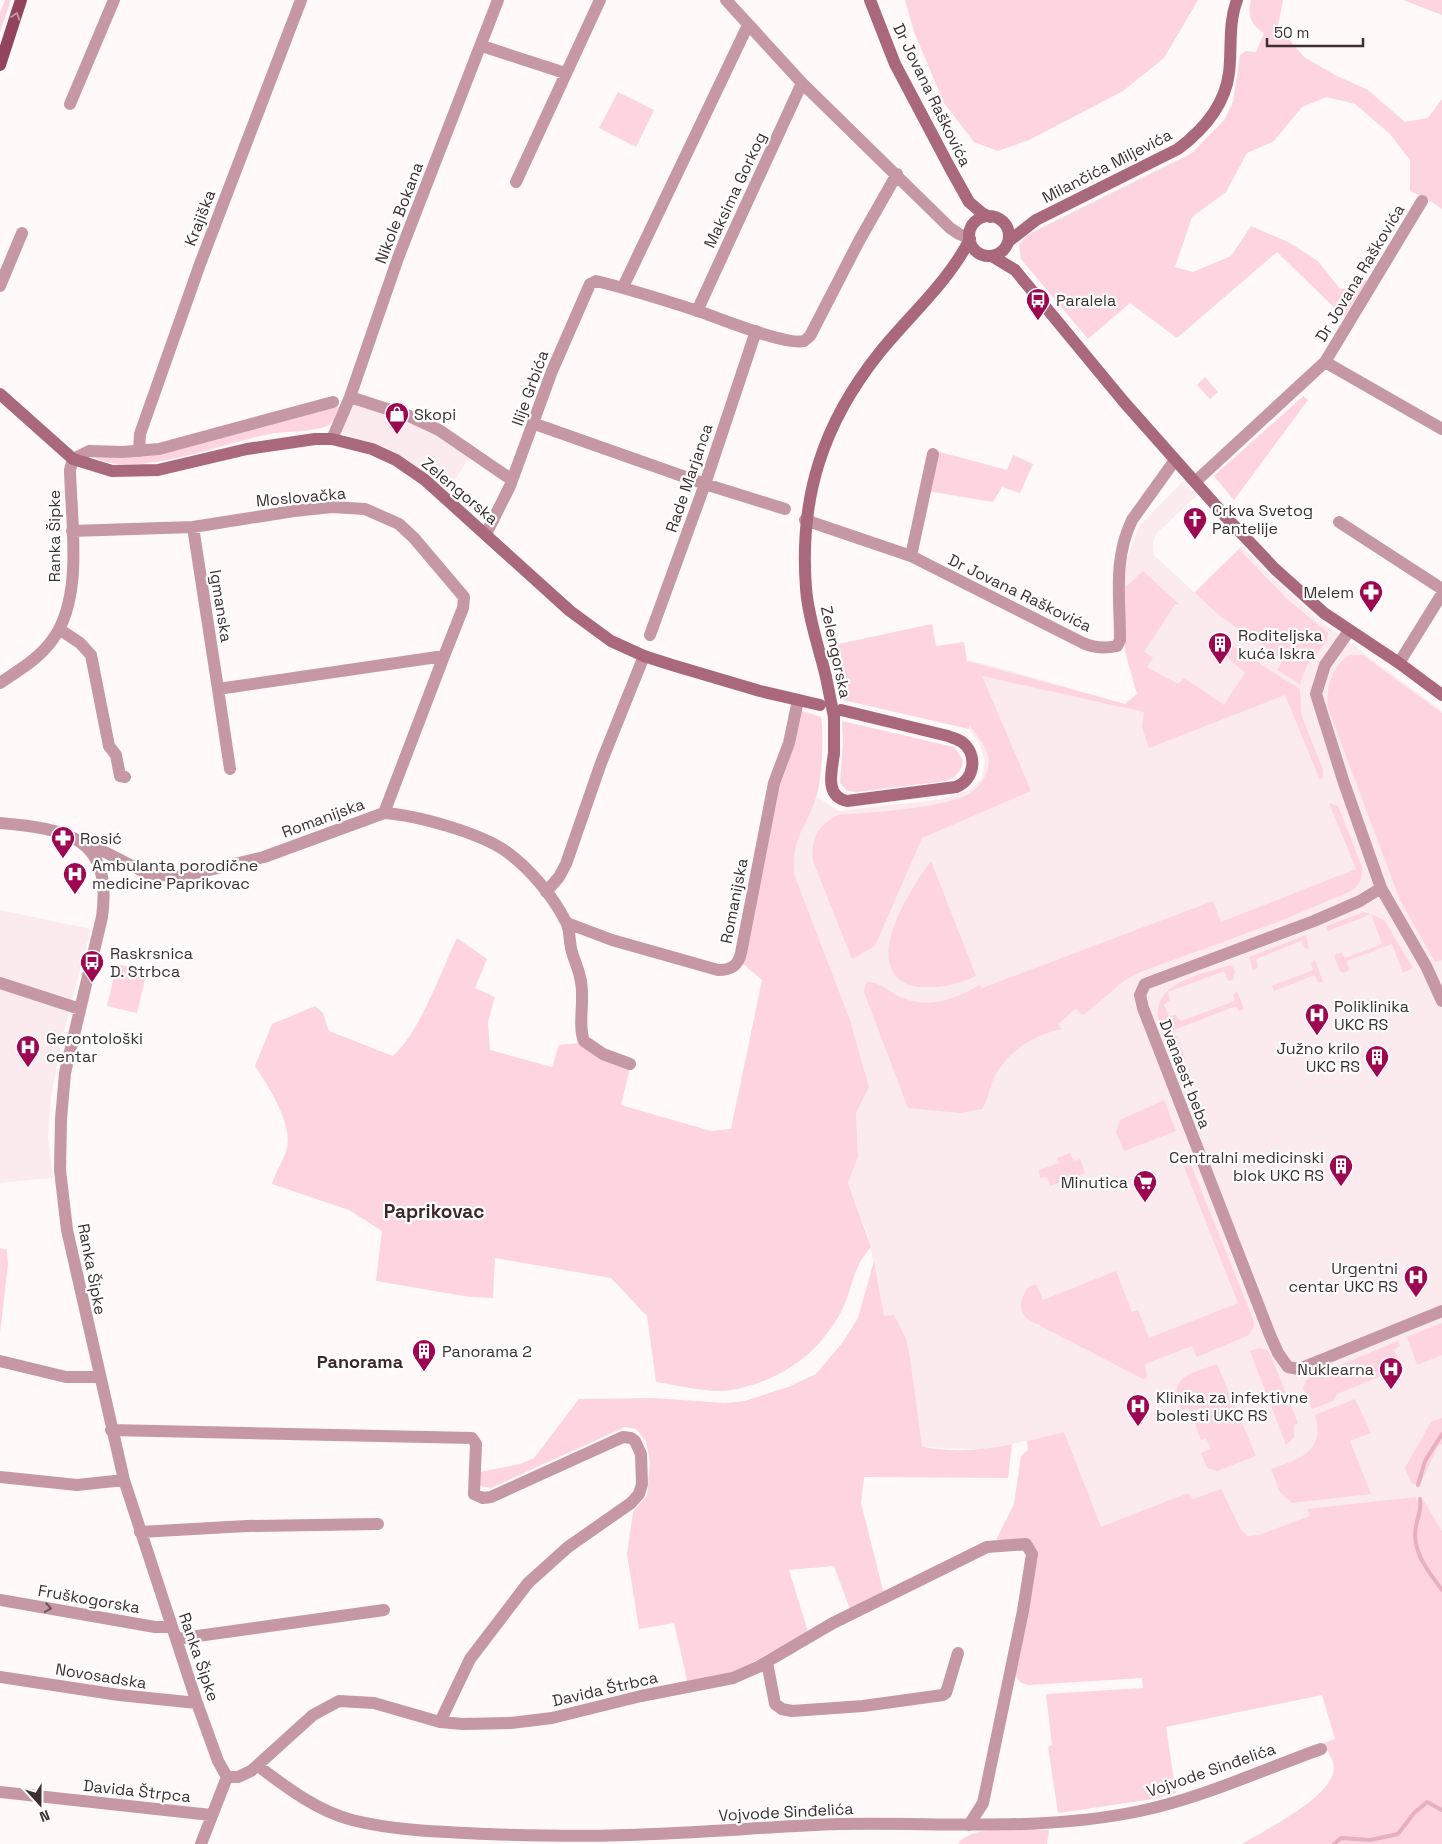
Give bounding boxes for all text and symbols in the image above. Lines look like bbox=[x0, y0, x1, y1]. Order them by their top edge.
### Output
one-way arrow bbox=[10, 12, 20, 21]
scale bar bbox=[1267, 15, 1363, 47]
street label: Dr Jovana Raškovića bbox=[888, 20, 976, 170]
text: 50 m bbox=[1274, 23, 1309, 42]
street label: Milančića Miljevića bbox=[1038, 124, 1176, 208]
street label: Maksima Gorkog bbox=[699, 129, 771, 251]
street label: Nikole Bokana bbox=[370, 159, 428, 267]
street label: Krajiška bbox=[180, 187, 220, 249]
street label: Dr Jovana Raškovića bbox=[1311, 200, 1409, 346]
bus stop icon: Paralela bbox=[1025, 287, 1051, 321]
place label: Paralela bbox=[1056, 290, 1116, 311]
street label: Ilije Grbića bbox=[507, 347, 553, 429]
shop icon: Skopi bbox=[384, 401, 410, 435]
place label: Skopi bbox=[414, 404, 456, 425]
street label: Rade Marjanca bbox=[661, 421, 717, 535]
street label: Zelengorska bbox=[417, 453, 503, 529]
street label: Moslovačka bbox=[255, 483, 347, 511]
street label: Ranka Šipke bbox=[44, 490, 65, 582]
place label: Crkva Svetog Pantelije bbox=[1212, 500, 1313, 539]
church icon: Crkva Svetog Pantelije bbox=[1182, 506, 1208, 540]
street label: Dr Jovana Raškovića bbox=[945, 549, 1095, 637]
street label: Igmanska bbox=[205, 568, 237, 644]
pharmacy icon: Melem bbox=[1358, 579, 1384, 613]
place label: Melem bbox=[1304, 582, 1354, 603]
street label: Zelengorska bbox=[816, 604, 856, 700]
place label: Roditeljska kuća Iskra bbox=[1238, 625, 1323, 664]
building icon: Roditeljska kuća Iskra bbox=[1207, 631, 1233, 665]
street label: Romanijska bbox=[279, 793, 367, 843]
pharmacy icon: Rosić bbox=[50, 825, 76, 859]
place label: Rosić bbox=[80, 828, 122, 849]
place label: Ambulanta porodične medicine Paprikovac bbox=[92, 855, 258, 894]
street label: Romanijska bbox=[715, 856, 753, 946]
hospital icon: Ambulanta porodične medicine Paprikovac bbox=[62, 861, 88, 895]
place label: Raskrsnica D. Strbca bbox=[110, 943, 193, 982]
bus stop icon: Raskrsnica D. Strbca bbox=[79, 949, 105, 983]
place label: Poliklinika UKC RS bbox=[1334, 996, 1409, 1035]
hospital icon: Poliklinika UKC RS bbox=[1304, 1002, 1330, 1036]
street label: Dvanaest beba bbox=[1155, 1016, 1215, 1132]
place label: Gerontološki centar bbox=[46, 1028, 143, 1067]
hospital icon: Gerontološki centar bbox=[15, 1034, 41, 1068]
place label: Južno krilo UKC RS bbox=[1277, 1038, 1360, 1077]
building icon: Južno krilo UKC RS bbox=[1364, 1044, 1390, 1078]
place label: Centralni medicinski blok UKC RS bbox=[1169, 1147, 1324, 1186]
building icon: Centralni medicinski blok UKC RS bbox=[1328, 1153, 1354, 1187]
supermarket icon: Minutica bbox=[1132, 1169, 1158, 1203]
place label: Minutica bbox=[1061, 1172, 1128, 1193]
district label: Paprikovac bbox=[384, 1199, 484, 1224]
street label: Ranka Šipke bbox=[73, 1222, 111, 1316]
place label: Urgentni centar UKC RS bbox=[1288, 1258, 1398, 1297]
hospital icon: Urgentni centar UKC RS bbox=[1403, 1264, 1429, 1298]
building icon: Panorama 2 bbox=[411, 1338, 437, 1372]
place label: Panorama 2 bbox=[442, 1341, 532, 1362]
district label: Panorama bbox=[317, 1350, 404, 1373]
hospital icon: Nuklearna bbox=[1378, 1356, 1404, 1390]
place label: Nuklearna bbox=[1297, 1359, 1374, 1380]
place label: Klinika za infektivne bolesti UKC RS bbox=[1156, 1387, 1308, 1426]
hospital icon: Klinika za infektivne bolesti UKC RS bbox=[1125, 1393, 1151, 1427]
street label: Fruškogorska bbox=[36, 1580, 142, 1618]
one-way arrow bbox=[44, 1602, 52, 1612]
street label: Ranka Šipke bbox=[174, 1610, 224, 1704]
street label: Novosadska bbox=[54, 1658, 148, 1694]
street label: Davida Štrbca bbox=[550, 1667, 660, 1711]
street label: Vojvode Sinđelića bbox=[1144, 1738, 1278, 1802]
street label: Davida Štrpca bbox=[82, 1775, 192, 1807]
north arrow bbox=[15, 1779, 65, 1829]
street label: Vojvode Sinđelića bbox=[718, 1798, 854, 1826]
text: N bbox=[37, 1806, 52, 1826]

